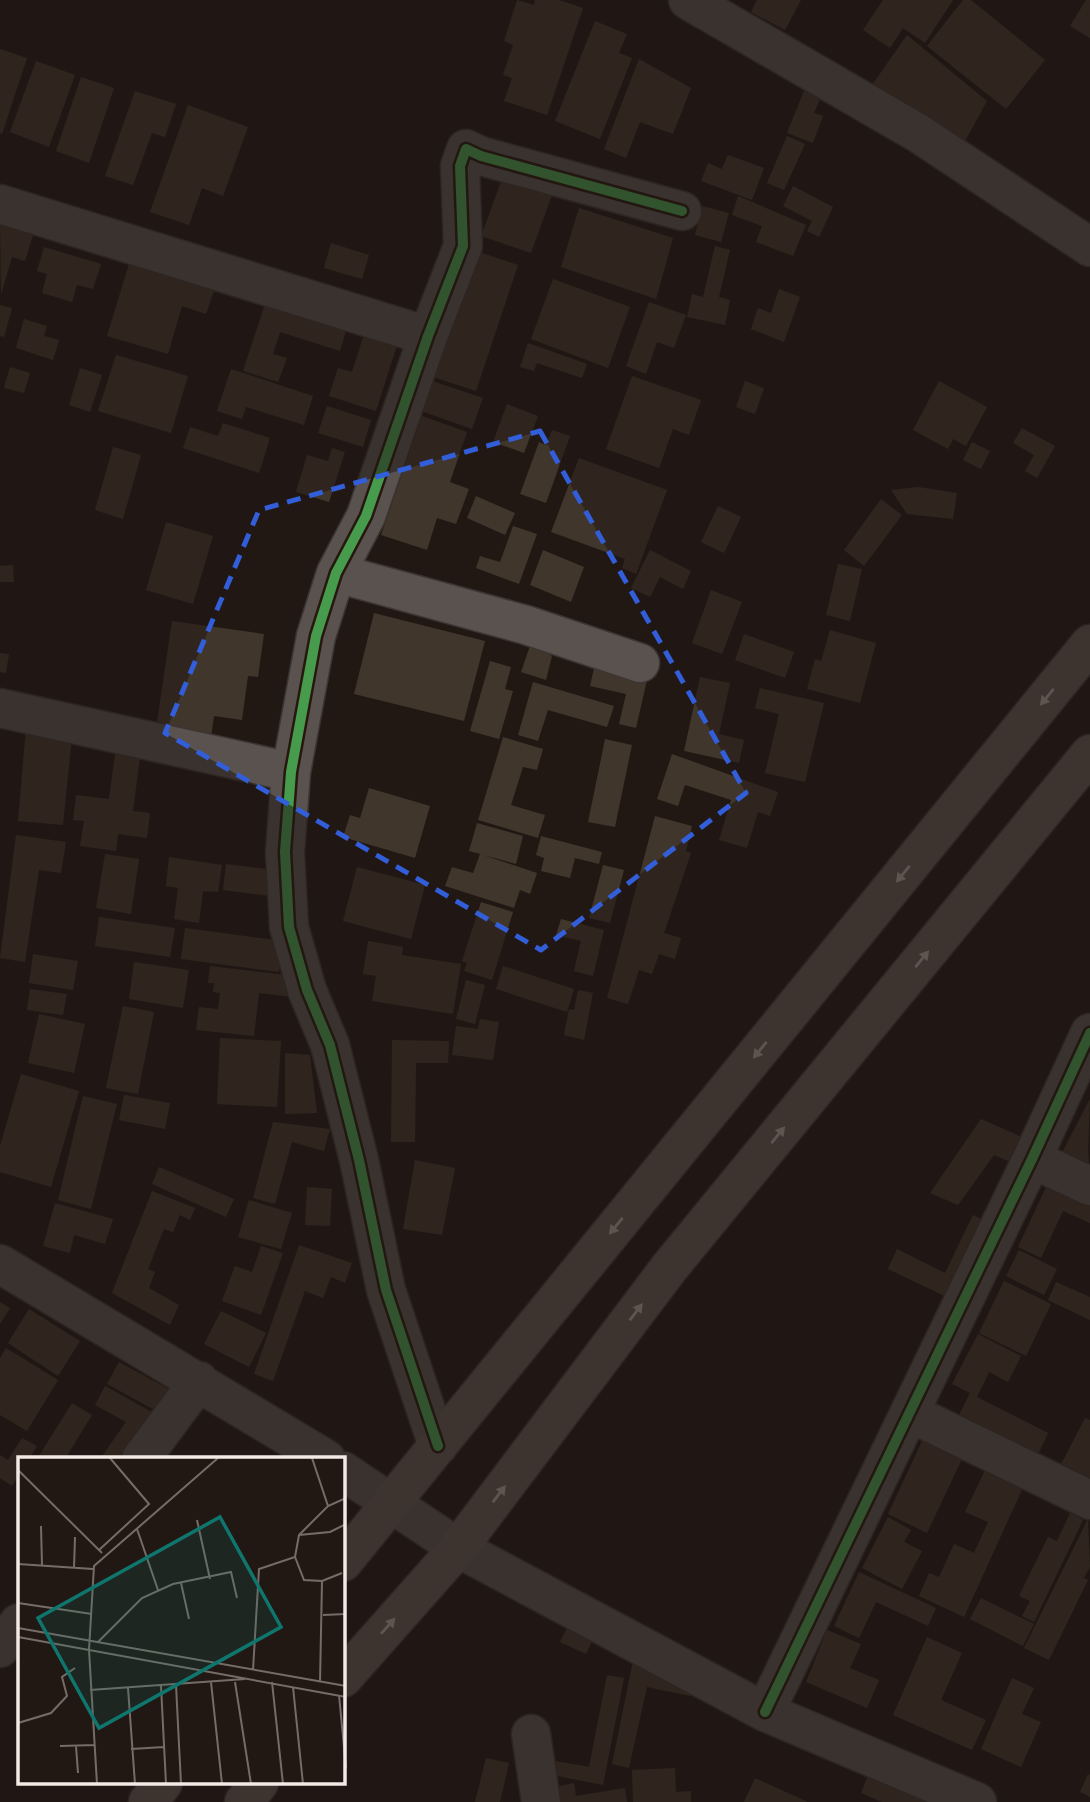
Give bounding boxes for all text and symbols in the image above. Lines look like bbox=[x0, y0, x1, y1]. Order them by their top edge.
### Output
one-way arrow bbox=[1040, 689, 1055, 706]
one-way arrow bbox=[896, 864, 911, 882]
one-way arrow bbox=[914, 950, 929, 967]
one-way arrow bbox=[752, 1041, 767, 1059]
one-way arrow bbox=[770, 1126, 785, 1143]
one-way arrow bbox=[609, 1218, 624, 1235]
one-way arrow bbox=[628, 1304, 643, 1322]
inset map bbox=[18, 1457, 345, 1784]
one-way arrow bbox=[491, 1485, 505, 1503]
one-way arrow bbox=[379, 1618, 395, 1635]

